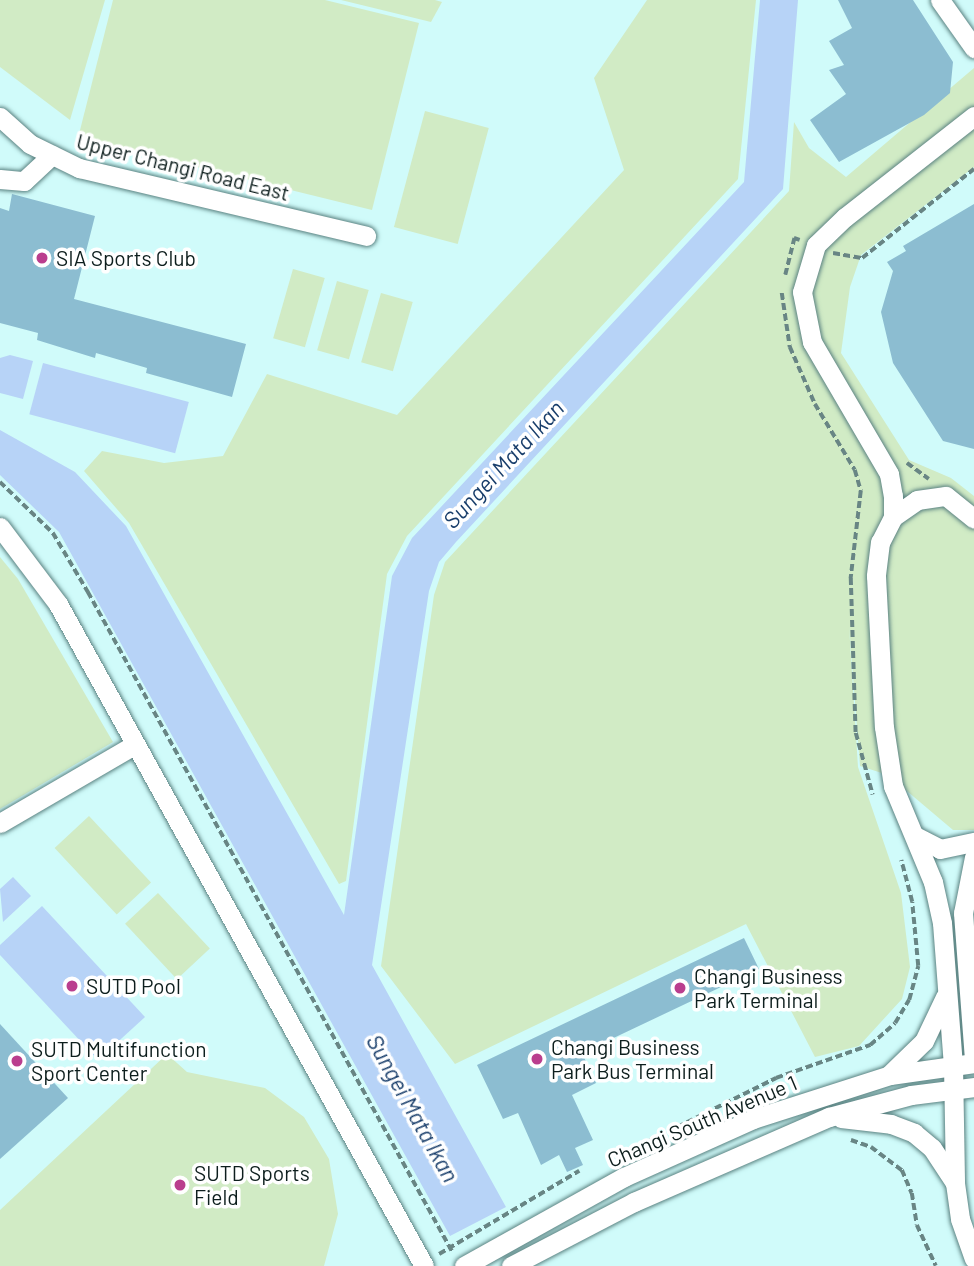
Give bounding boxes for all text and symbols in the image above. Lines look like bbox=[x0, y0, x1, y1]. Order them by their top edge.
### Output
street label: Upper Changi Road East bbox=[74, 128, 292, 206]
place label: SIA Sports Club bbox=[56, 245, 196, 271]
marker: SIA Sports Club bbox=[34, 250, 50, 266]
water label: Sungei Mata Ikan bbox=[437, 394, 569, 534]
place label: Changi Business Park Terminal bbox=[694, 963, 843, 1013]
place label: SUTD Pool bbox=[86, 973, 181, 999]
marker: SUTD Pool bbox=[64, 978, 80, 994]
marker: Changi Business Park Terminal bbox=[672, 980, 688, 996]
water label: Sungei Mata Ikan bbox=[361, 1029, 465, 1187]
place label: Changi Business Park Bus Terminal bbox=[551, 1034, 714, 1084]
place label: SUTD Multifunction Sport Center bbox=[31, 1036, 207, 1086]
marker: Changi Business Park Bus Terminal bbox=[529, 1051, 545, 1067]
marker: SUTD Multifunction Sport Center bbox=[9, 1053, 25, 1069]
street label: Changi South Avenue 1 bbox=[603, 1070, 801, 1172]
place label: SUTD Sports Field bbox=[194, 1160, 310, 1210]
marker: SUTD Sports Field bbox=[172, 1177, 188, 1193]

